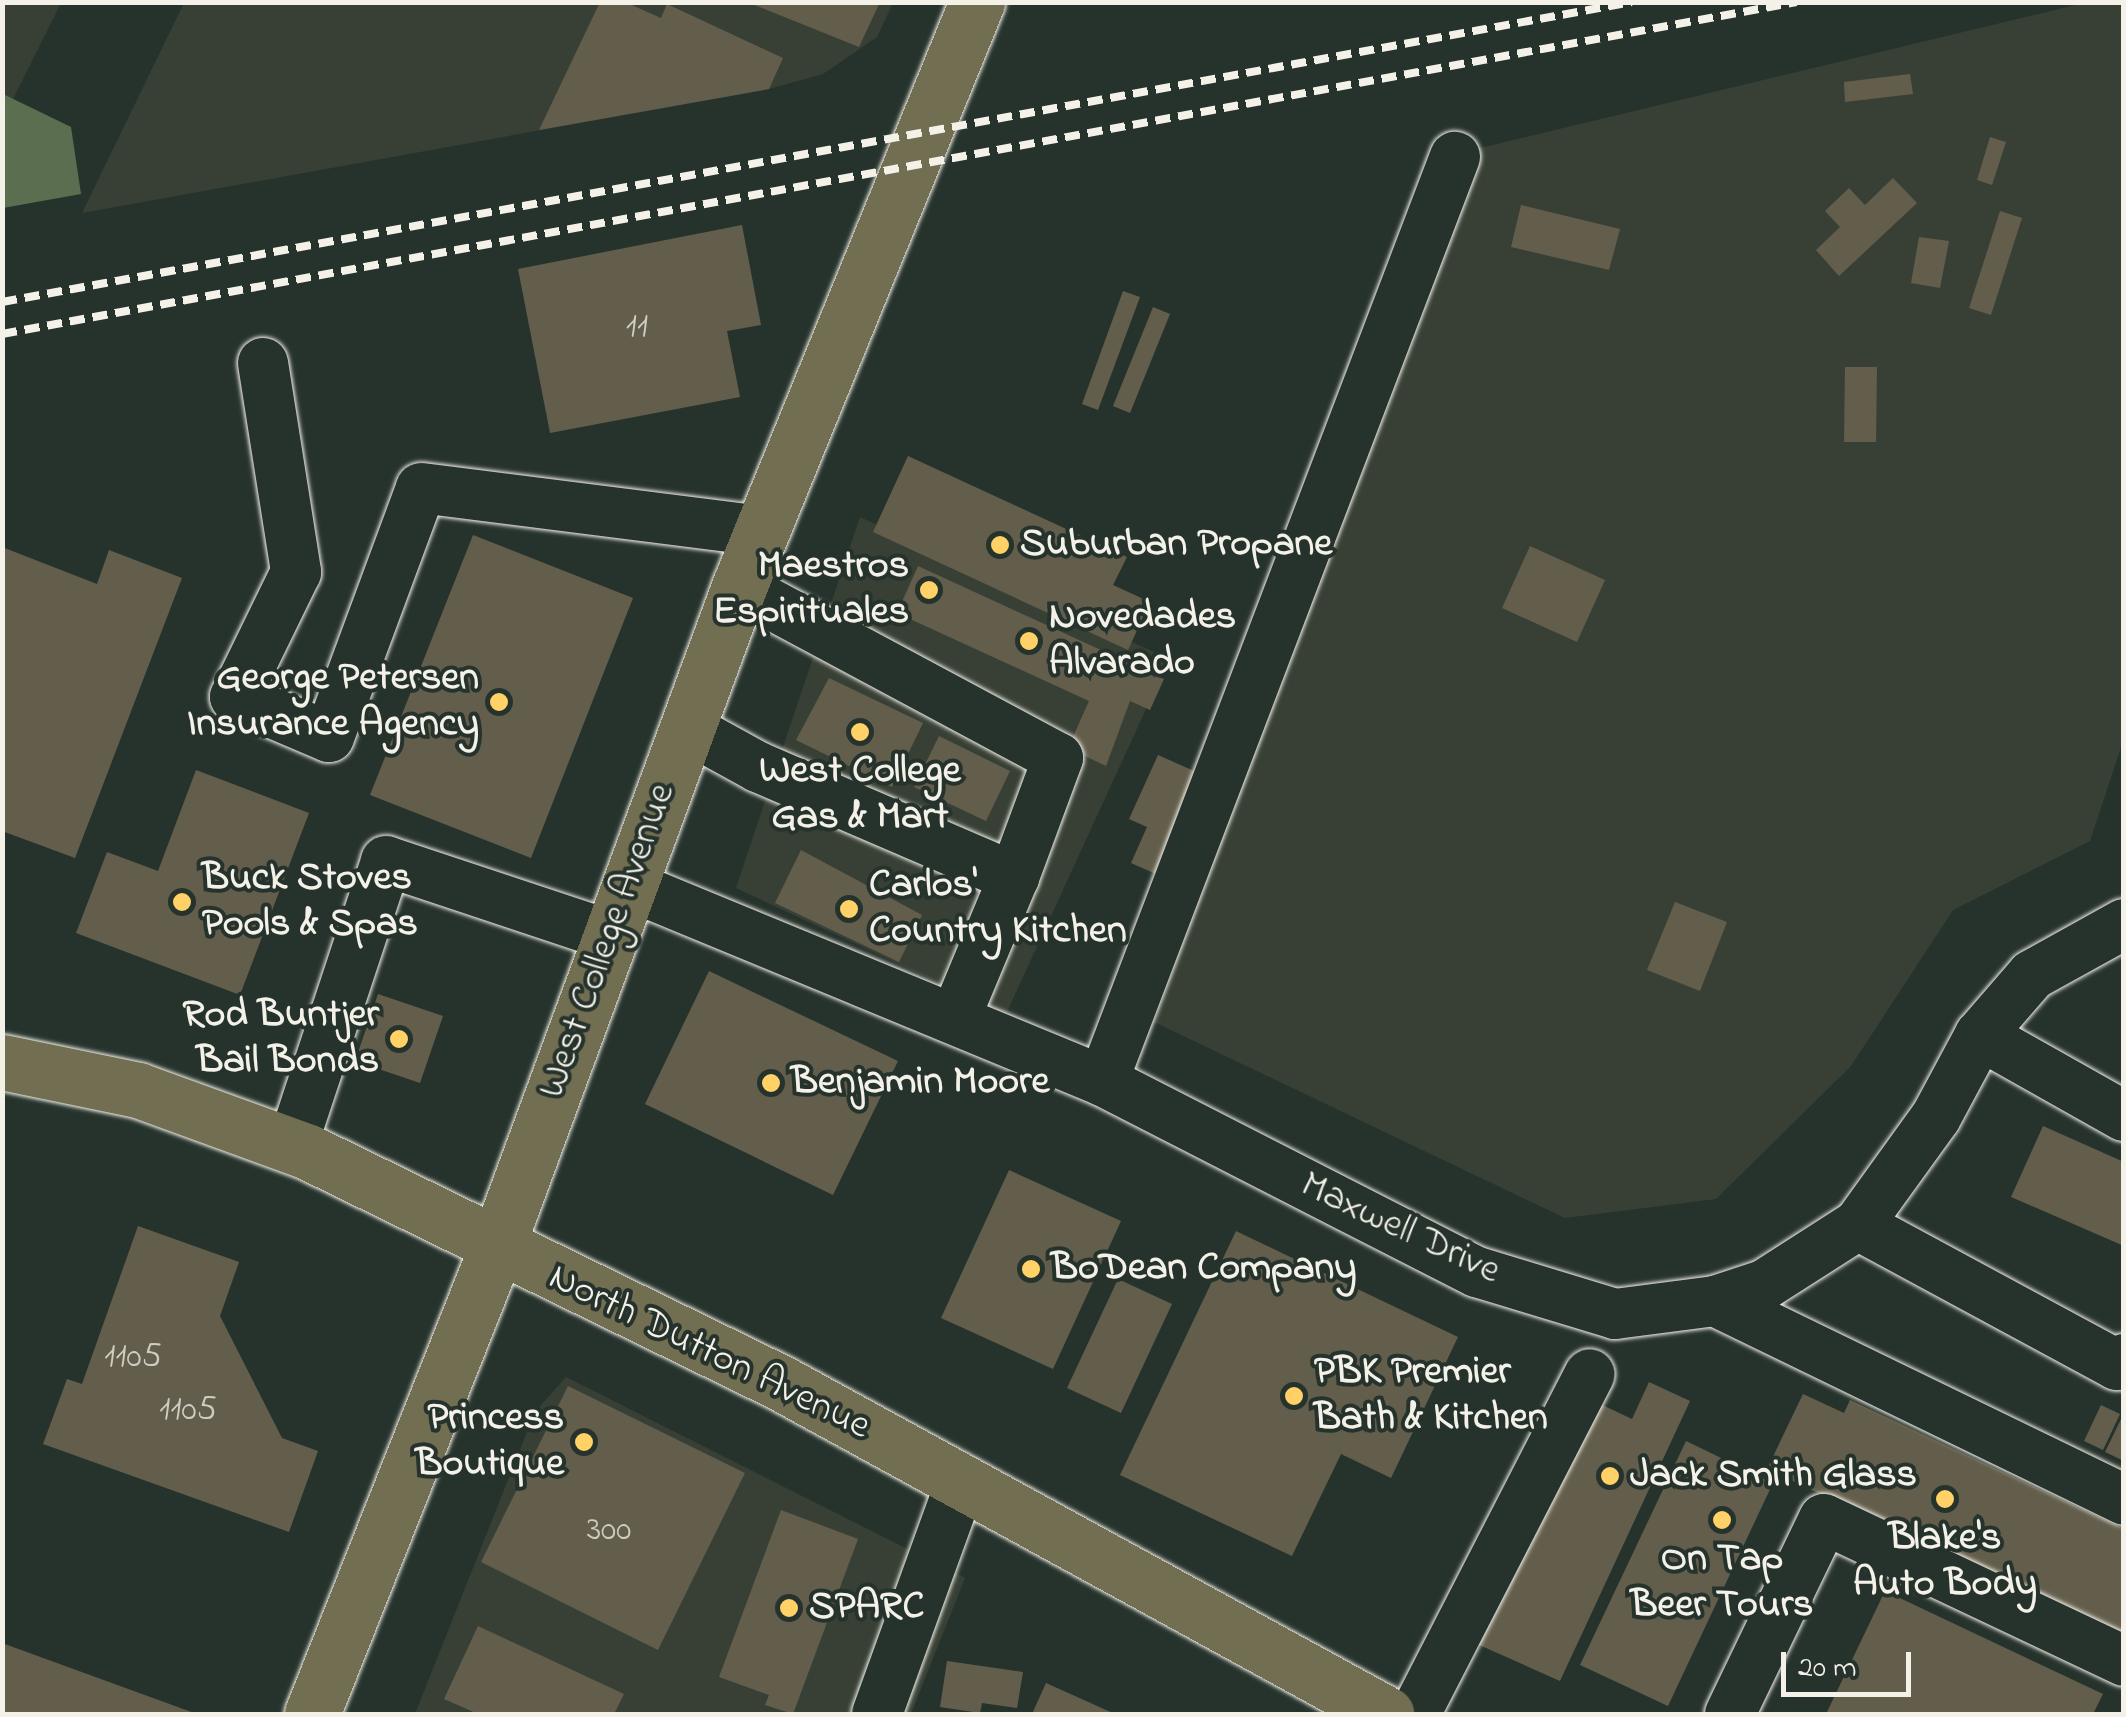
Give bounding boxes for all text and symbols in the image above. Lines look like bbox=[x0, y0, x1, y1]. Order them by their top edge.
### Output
house number: 11 bbox=[626, 307, 648, 349]
place label: Suburban Propane bbox=[1020, 521, 1332, 569]
marker: Suburban Propane bbox=[989, 534, 1011, 556]
place label: Maestros Espirituales bbox=[713, 543, 909, 637]
marker: Maestros Espirituales bbox=[918, 579, 940, 601]
place label: Novedades Alvarado bbox=[1049, 594, 1236, 688]
marker: Novedades Alvarado bbox=[1018, 630, 1040, 652]
place label: George Petersen Insurance Agency bbox=[187, 655, 479, 749]
marker: George Petersen Insurance Agency bbox=[488, 691, 510, 713]
marker: West College Gas & Mart bbox=[849, 721, 871, 743]
place label: West College Gas & Mart bbox=[759, 748, 961, 842]
street label: West College Avenue bbox=[529, 777, 687, 1105]
place label: Buck Stoves Pools & Spas bbox=[202, 855, 418, 949]
place label: Carlos' Country Kitchen bbox=[869, 862, 1127, 956]
marker: Buck Stoves Pools & Spas bbox=[171, 891, 193, 913]
marker: Carlos' Country Kitchen bbox=[838, 898, 860, 920]
place label: Rod Buntjer Bail Bonds bbox=[182, 992, 379, 1086]
marker: Rod Buntjer Bail Bonds bbox=[388, 1028, 410, 1050]
place label: Benjamin Moore bbox=[791, 1059, 1049, 1107]
marker: Benjamin Moore bbox=[760, 1072, 782, 1094]
street label: Maxwell Drive bbox=[1292, 1162, 1508, 1296]
place label: BoDean Company bbox=[1051, 1245, 1356, 1293]
street label: North Dutton Avenue bbox=[540, 1254, 878, 1452]
marker: BoDean Company bbox=[1020, 1258, 1042, 1280]
house number: 1105 bbox=[104, 1337, 162, 1379]
place label: PBK Premier Bath & Kitchen bbox=[1314, 1349, 1548, 1443]
marker: PBK Premier Bath & Kitchen bbox=[1283, 1385, 1305, 1407]
house number: 1105 bbox=[159, 1390, 217, 1432]
place label: Princess Boutique bbox=[416, 1395, 564, 1489]
marker: Princess Boutique bbox=[573, 1431, 595, 1453]
place label: Jack Smith Glass bbox=[1630, 1452, 1917, 1500]
marker: Jack Smith Glass bbox=[1599, 1465, 1621, 1487]
marker: Blake's Auto Body bbox=[1934, 1488, 1956, 1510]
marker: On Tap Beer Tours bbox=[1711, 1509, 1733, 1531]
house number: 300 bbox=[587, 1510, 631, 1552]
place label: Blake's Auto Body bbox=[1853, 1515, 2037, 1609]
place label: On Tap Beer Tours bbox=[1631, 1536, 1813, 1630]
place label: SPARC bbox=[809, 1584, 925, 1632]
marker: SPARC bbox=[778, 1597, 800, 1619]
scale bar bbox=[1786, 1632, 1916, 1694]
text: 20 m bbox=[1798, 1647, 1857, 1691]

